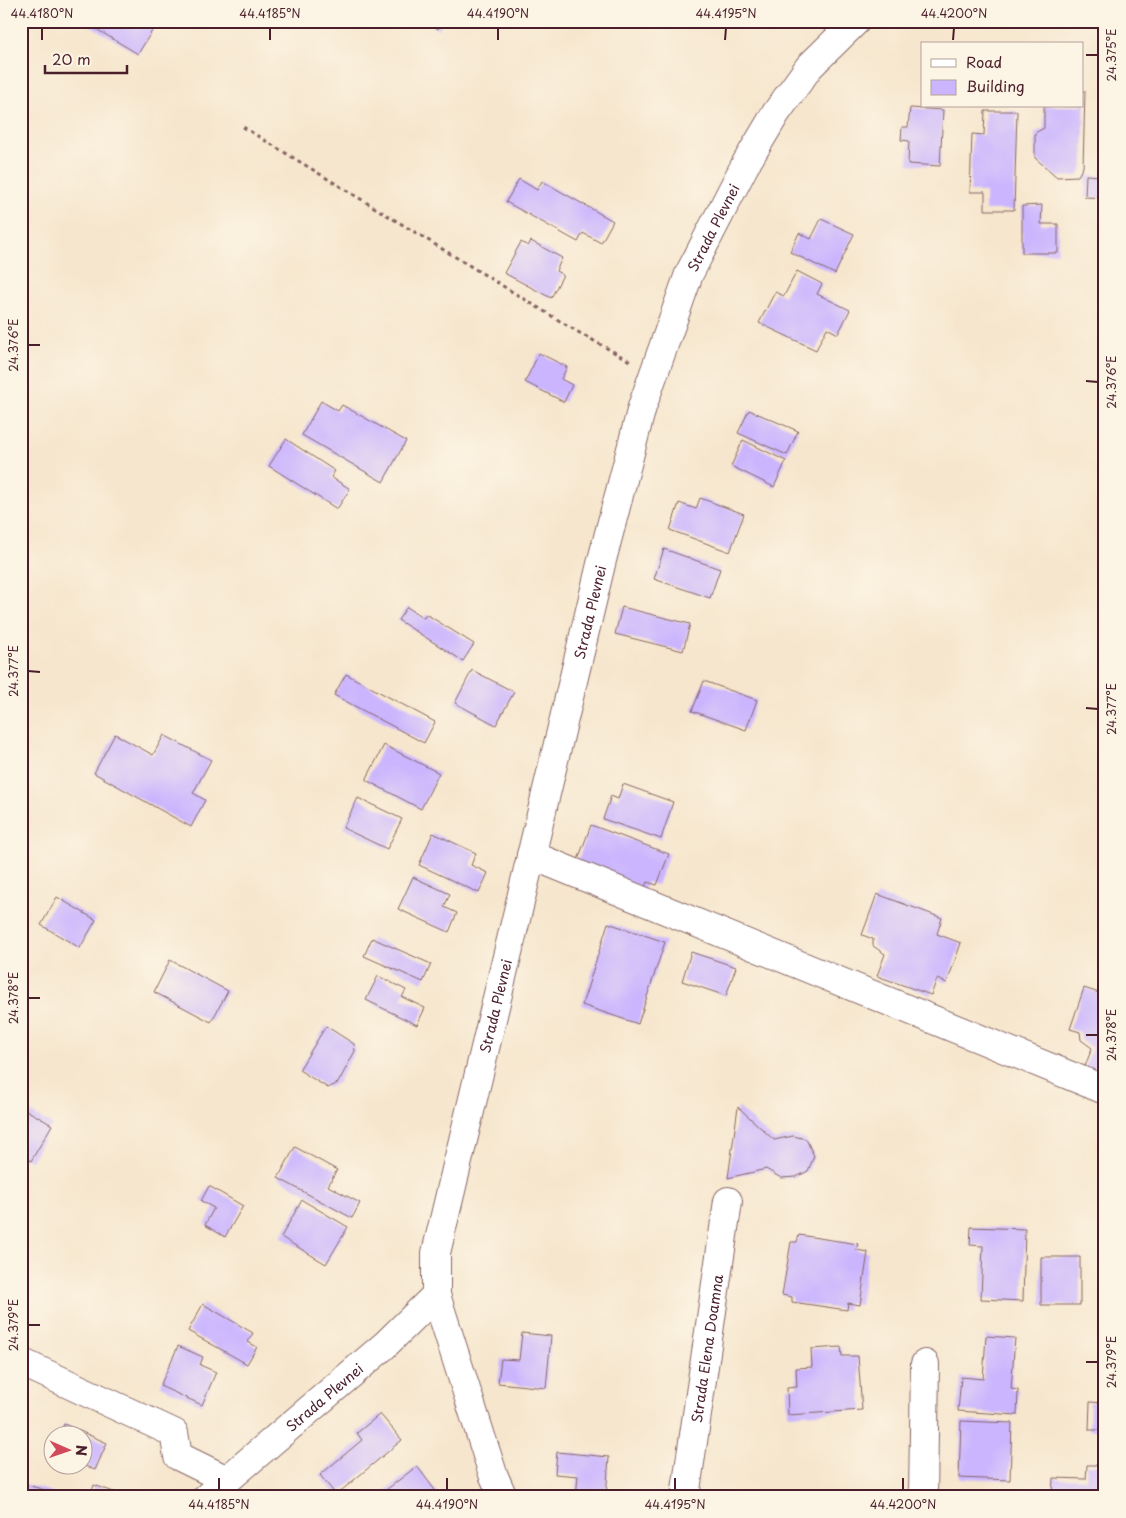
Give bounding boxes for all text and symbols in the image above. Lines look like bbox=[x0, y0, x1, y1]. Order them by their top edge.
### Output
text: 44.4180°N bbox=[11, 4, 73, 22]
text: 44.4185°N bbox=[239, 4, 301, 22]
text: 44.4190°N bbox=[467, 4, 529, 22]
text: 44.4195°N bbox=[695, 4, 757, 22]
text: 44.4200°N bbox=[921, 4, 987, 22]
text: 24.375°E bbox=[1102, 29, 1120, 81]
scale bar bbox=[45, 42, 128, 74]
legend bbox=[921, 42, 1084, 108]
text: 20 m bbox=[52, 47, 91, 70]
text: Road bbox=[966, 50, 1002, 73]
text: Building bbox=[966, 74, 1025, 97]
street label: Strada Plevnei bbox=[682, 180, 744, 275]
text: 24.376°E bbox=[4, 318, 22, 372]
text: 24.376°E bbox=[1102, 355, 1120, 409]
street label: Strada Plevnei bbox=[568, 563, 611, 661]
text: 24.377°E bbox=[4, 645, 22, 697]
text: 24.377°E bbox=[1102, 683, 1120, 735]
street label: Strada Plevnei bbox=[474, 957, 517, 1055]
text: 24.378°E bbox=[4, 972, 22, 1024]
text: 24.378°E bbox=[1102, 1009, 1120, 1061]
street label: Strada Elena Doamna bbox=[685, 1273, 728, 1424]
text: 24.379°E bbox=[4, 1299, 22, 1351]
text: 24.379°E bbox=[1102, 1336, 1120, 1388]
street label: Strada Plevnei bbox=[281, 1358, 367, 1436]
north arrow bbox=[42, 1426, 92, 1476]
text: N bbox=[71, 1445, 92, 1456]
text: 44.4185°N bbox=[188, 1495, 250, 1513]
text: 44.4190°N bbox=[416, 1495, 478, 1513]
text: 44.4195°N bbox=[644, 1495, 706, 1513]
text: 44.4200°N bbox=[870, 1495, 936, 1513]

